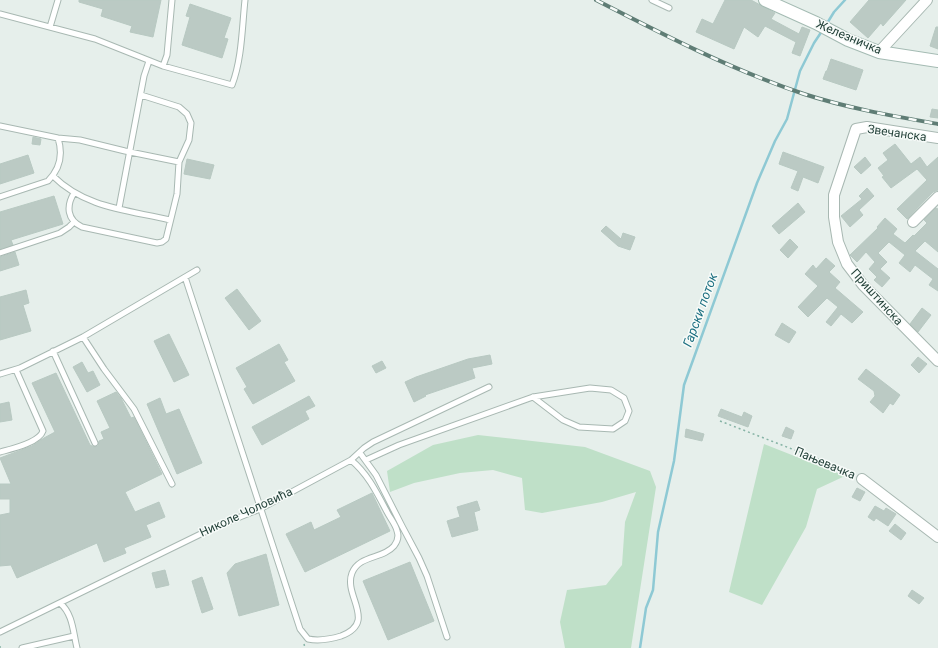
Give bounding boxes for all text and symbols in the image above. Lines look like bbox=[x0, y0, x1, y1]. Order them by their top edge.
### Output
street label: Железничка bbox=[814, 17, 884, 57]
street label: Звечанска bbox=[867, 122, 927, 144]
street label: Приштинска bbox=[848, 266, 906, 328]
water label: Гарски поток bbox=[680, 270, 721, 349]
street label: Пањевачка bbox=[792, 444, 858, 482]
street label: Николе Чоловића bbox=[197, 484, 295, 540]

